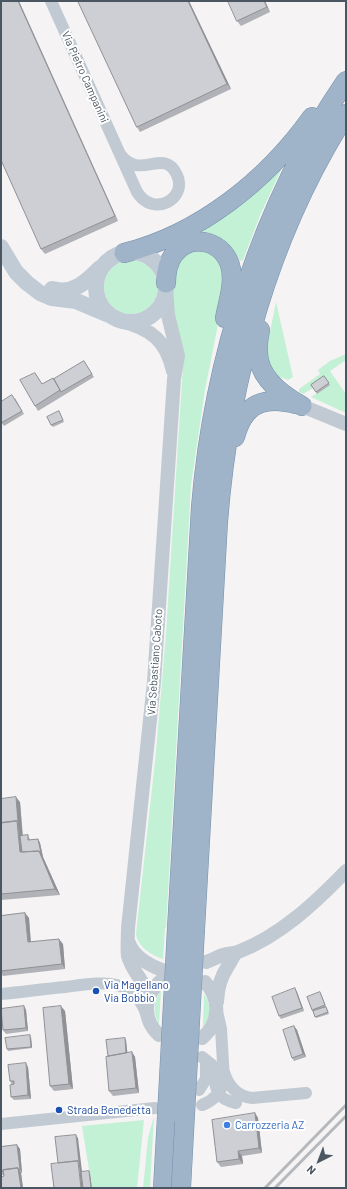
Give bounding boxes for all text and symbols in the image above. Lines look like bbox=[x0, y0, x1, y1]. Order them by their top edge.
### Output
street label: Via Pietro Campanini bbox=[59, 29, 111, 125]
street label: Via Sebastiano Caboto bbox=[145, 608, 165, 716]
place label: Via Magellano Via Bobbio bbox=[104, 978, 169, 1004]
marker: Via Magellano Via Bobbio bbox=[91, 986, 101, 996]
place label: Strada Benedetta bbox=[67, 1103, 151, 1117]
marker: Strada Benedetta bbox=[54, 1105, 64, 1115]
place label: Carrozzeria AZ bbox=[235, 1118, 304, 1132]
marker: Carrozzeria AZ bbox=[222, 1120, 232, 1130]
north arrow bbox=[299, 1141, 339, 1181]
text: N bbox=[304, 1163, 318, 1178]

